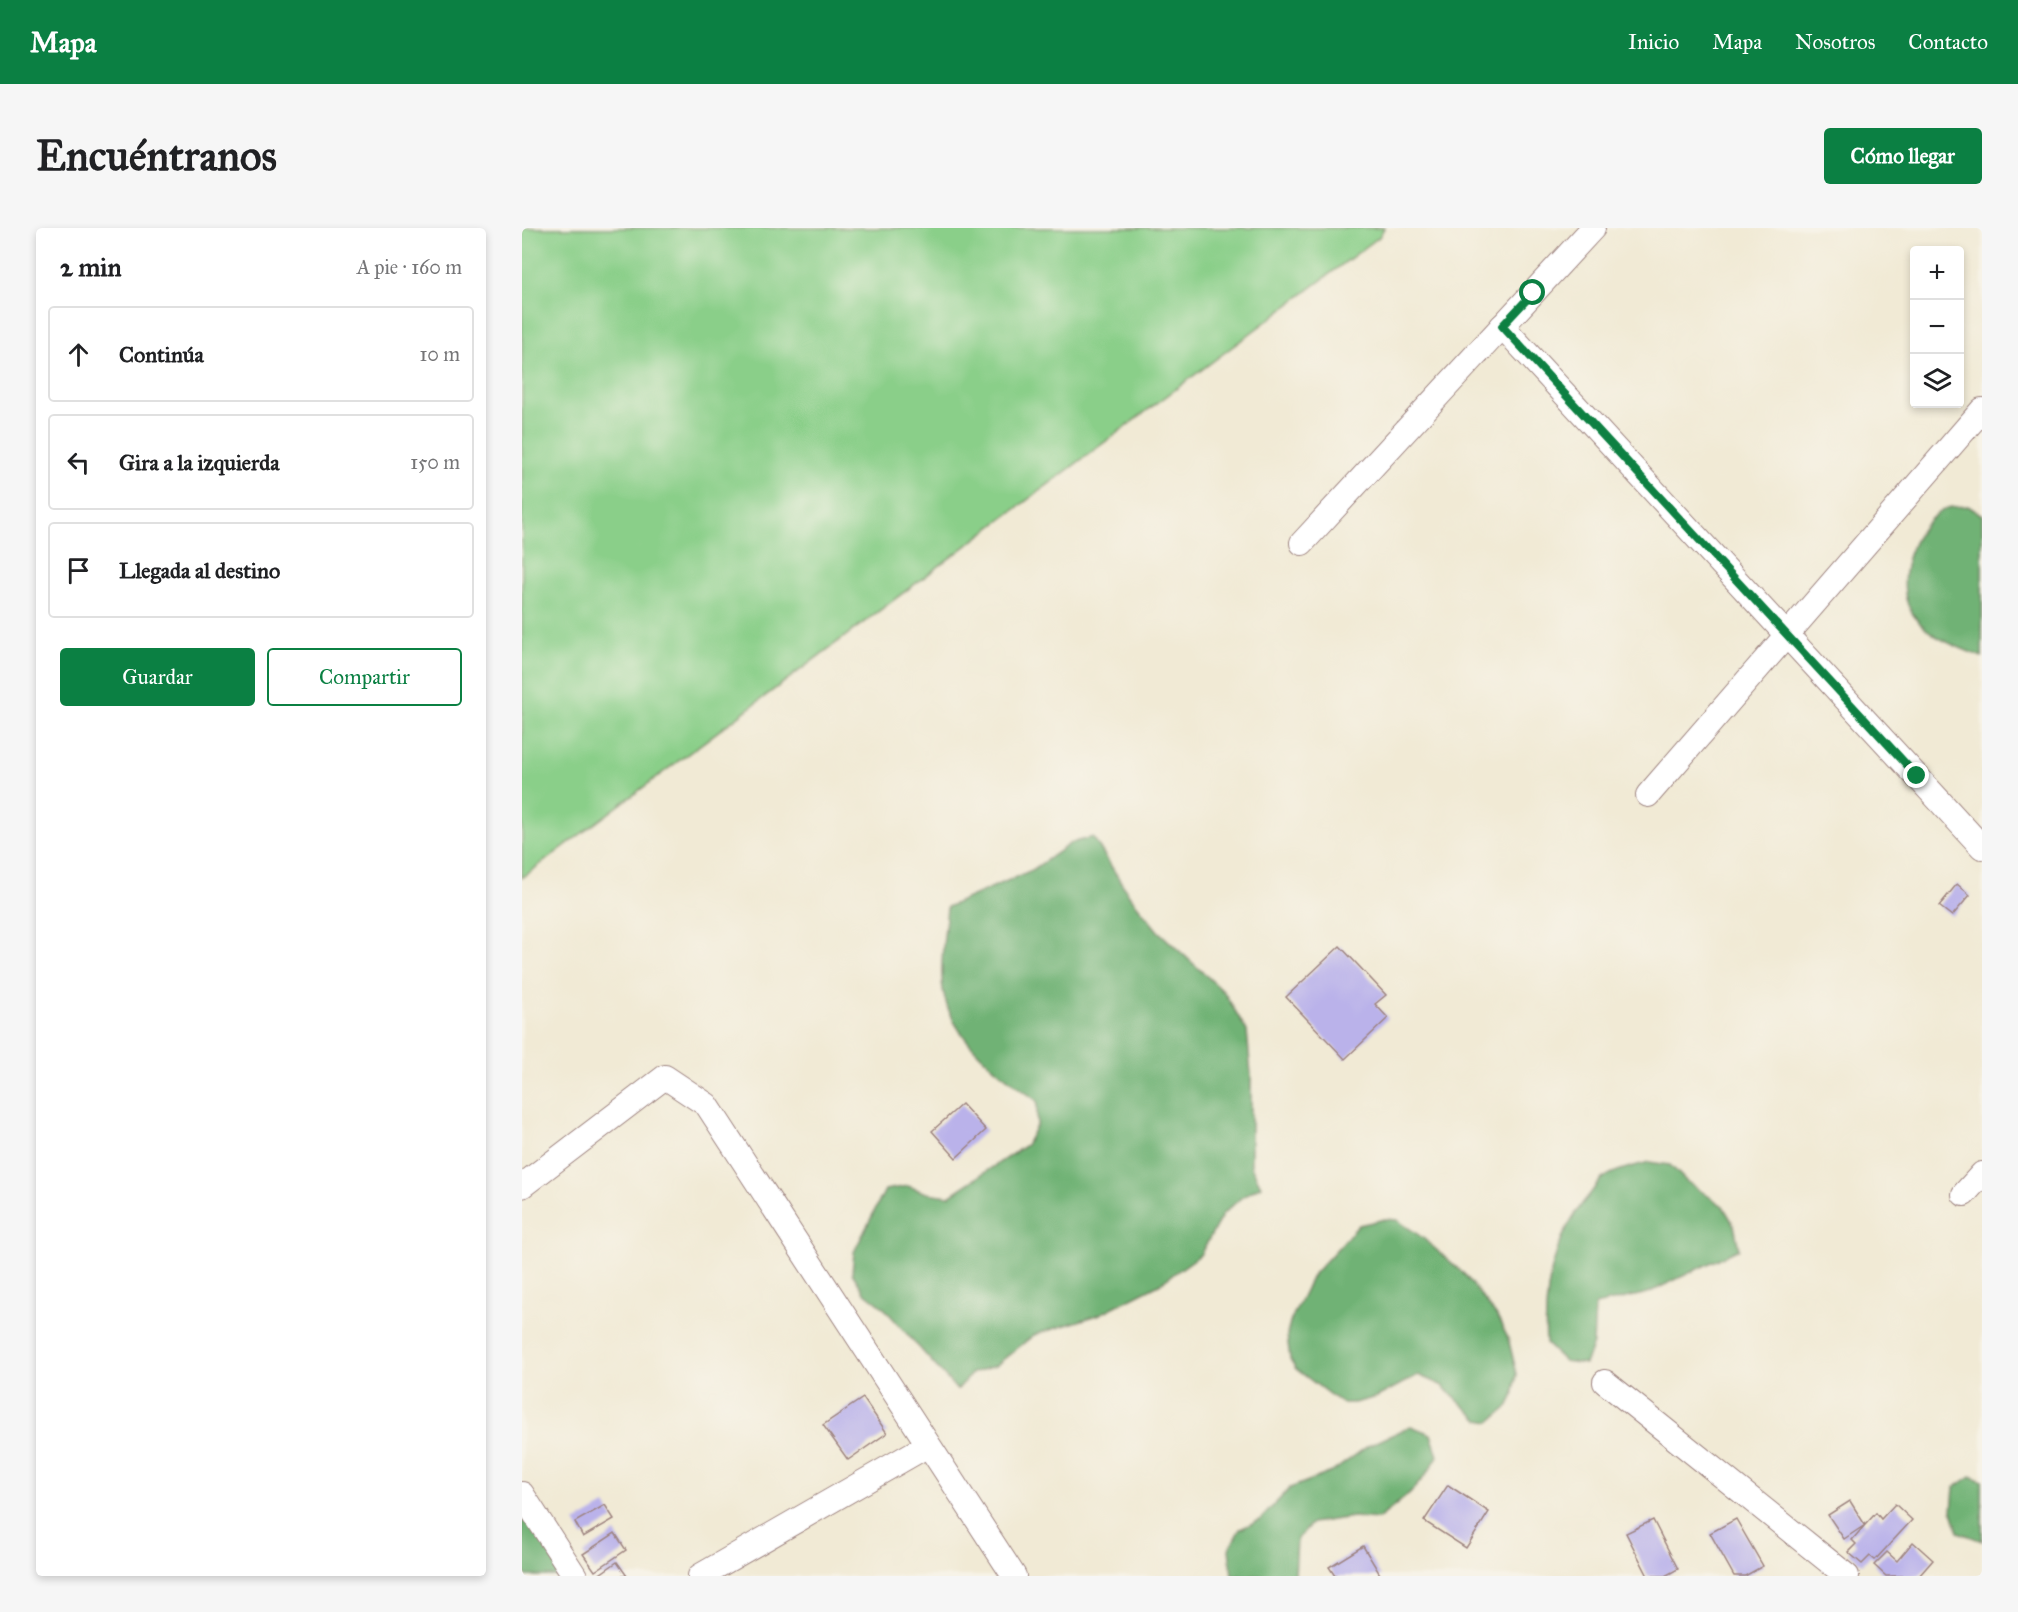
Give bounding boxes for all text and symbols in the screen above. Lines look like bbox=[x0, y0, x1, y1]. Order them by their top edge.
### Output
text: Mapa bbox=[30, 25, 97, 60]
text: Inicio bbox=[1628, 29, 1679, 55]
text: Mapa bbox=[1712, 29, 1762, 55]
text: Nosotros bbox=[1795, 29, 1875, 55]
text: Contacto bbox=[1908, 29, 1988, 55]
button: Cómo llegar bbox=[1824, 128, 1982, 184]
text: Encuéntranos bbox=[36, 130, 277, 182]
map controls bbox=[1910, 246, 1964, 408]
button: + bbox=[1910, 246, 1964, 300]
text: 2 min bbox=[60, 251, 121, 283]
text: A pie · 160 m bbox=[357, 255, 462, 279]
route start bbox=[1519, 279, 1545, 305]
button: − bbox=[1910, 300, 1964, 354]
icon: ahead bbox=[62, 338, 95, 371]
text: Continúa bbox=[119, 341, 204, 368]
text: 10 m bbox=[419, 342, 460, 366]
button: layers bbox=[1910, 354, 1964, 408]
icon: left bbox=[62, 446, 95, 479]
text: Gira a la izquierda bbox=[119, 449, 280, 476]
text: 150 m bbox=[410, 450, 460, 474]
icon: arrive bbox=[62, 554, 95, 587]
text: Llegada al destino bbox=[119, 557, 280, 584]
button: Guardar bbox=[60, 648, 255, 706]
button: Compartir bbox=[267, 648, 462, 706]
route end bbox=[1903, 762, 1929, 788]

